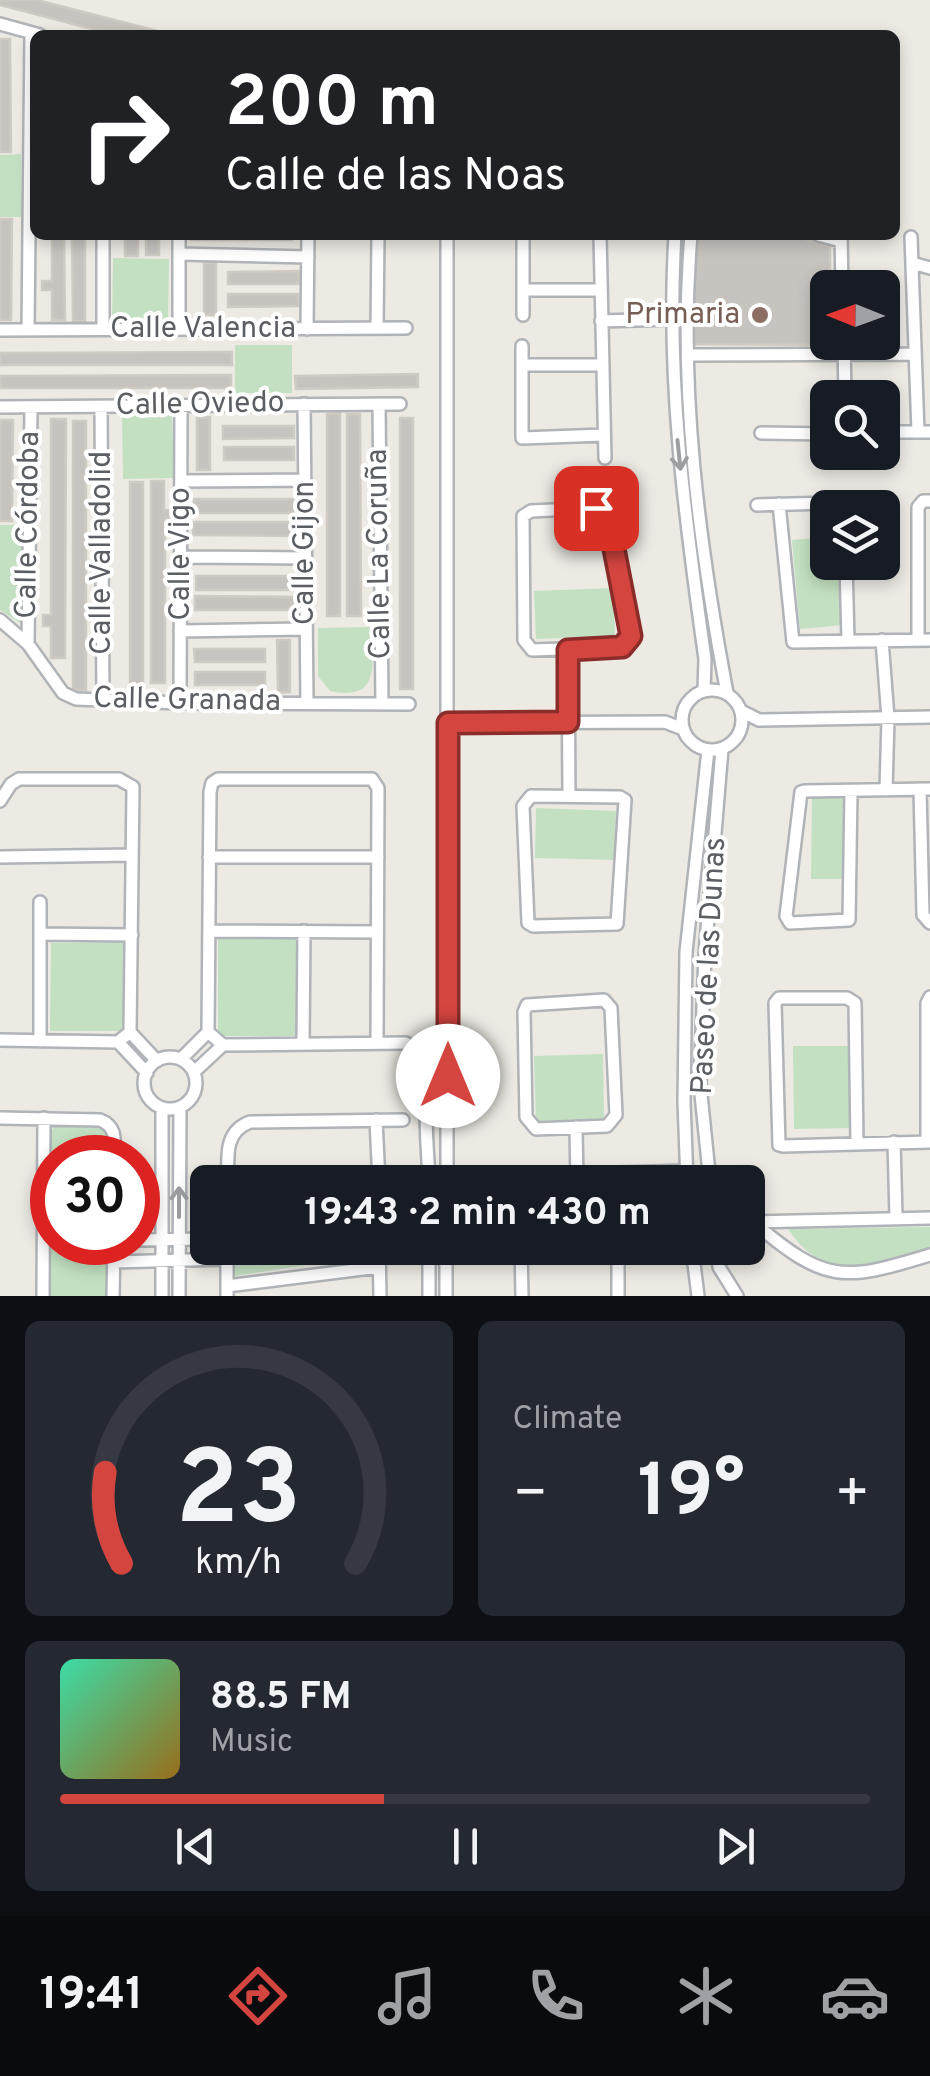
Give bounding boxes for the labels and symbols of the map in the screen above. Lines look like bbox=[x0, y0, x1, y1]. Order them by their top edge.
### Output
north arrow bbox=[810, 270, 900, 360]
place label: Primaria bbox=[625, 297, 740, 334]
marker: Primaria bbox=[749, 304, 771, 326]
street label: Calle Valencia bbox=[110, 311, 296, 348]
street label: Calle Oviedo bbox=[115, 385, 285, 425]
street label: Calle Córdoba bbox=[9, 431, 49, 619]
one-way arrow bbox=[669, 439, 688, 471]
street label: Calle La Coruña bbox=[360, 448, 400, 660]
street label: Calle Valladolid bbox=[84, 451, 121, 655]
pin bbox=[554, 466, 639, 551]
street label: Calle Gijon bbox=[287, 481, 324, 625]
street label: Calle Vigo bbox=[163, 487, 200, 621]
street label: Calle Granada bbox=[93, 681, 281, 721]
street label: Paseo de las Dunas bbox=[685, 836, 735, 1096]
position arrow bbox=[396, 1024, 500, 1128]
speed limit sign: 30 bbox=[30, 1135, 160, 1265]
one-way arrow bbox=[170, 1187, 188, 1220]

